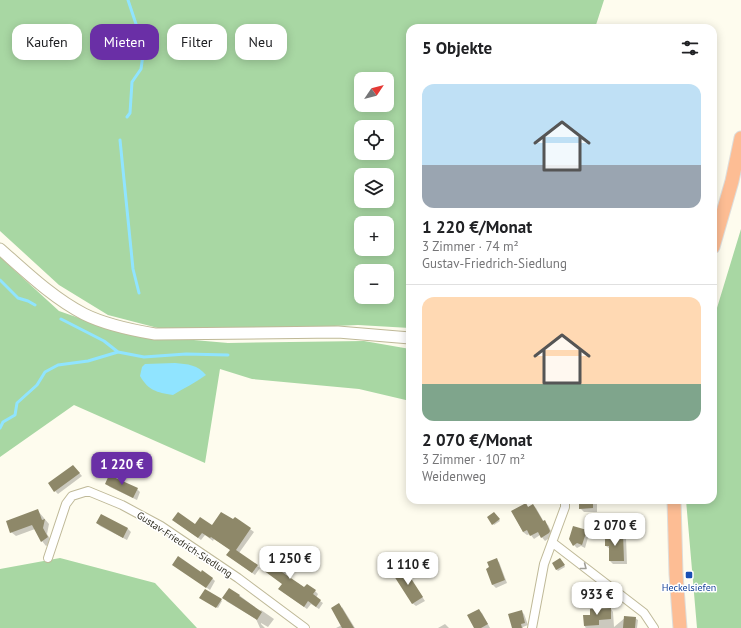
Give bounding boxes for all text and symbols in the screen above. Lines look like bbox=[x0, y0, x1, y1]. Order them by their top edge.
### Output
chip: Kaufen bbox=[12, 24, 82, 60]
chip: Mieten bbox=[90, 24, 159, 60]
chip: Filter bbox=[167, 24, 227, 60]
chip: Neu bbox=[235, 24, 287, 60]
text: 5 Objekte bbox=[422, 37, 492, 59]
icon: filters bbox=[679, 37, 701, 59]
north arrow bbox=[354, 72, 394, 112]
map controls bbox=[354, 72, 394, 304]
icon: home bbox=[526, 110, 598, 182]
button: locate bbox=[354, 120, 394, 160]
button: layers bbox=[354, 168, 394, 208]
button: + bbox=[354, 216, 394, 256]
text: 1 220 €/Monat bbox=[422, 216, 532, 238]
text: 3 Zimmer · 74 m² bbox=[422, 238, 519, 255]
text: Gustav-Friedrich-Siedlung bbox=[422, 255, 567, 272]
button: − bbox=[354, 264, 394, 304]
icon: home bbox=[526, 323, 598, 395]
text: 2 070 €/Monat bbox=[422, 429, 532, 451]
text: 3 Zimmer · 107 m² bbox=[422, 451, 525, 468]
pin: 1 220 € bbox=[85, 452, 159, 486]
text: 1 220 € bbox=[100, 456, 144, 473]
text: Weidenweg bbox=[422, 468, 486, 485]
street label: Gustav-Friedrich-Siedlung bbox=[134, 509, 235, 580]
pin: 2 070 € bbox=[578, 513, 652, 547]
text: 2 070 € bbox=[593, 517, 637, 534]
pin: 1 250 € bbox=[253, 546, 327, 580]
text: 1 250 € bbox=[268, 550, 312, 567]
pin: 1 110 € bbox=[371, 552, 445, 586]
text: 1 110 € bbox=[386, 556, 430, 573]
one-way arrow bbox=[579, 562, 586, 569]
marker: Heckelsiefen bbox=[684, 570, 694, 580]
place label: Heckelsiefen bbox=[662, 581, 716, 594]
pin: 933 € bbox=[569, 582, 625, 616]
text: 933 € bbox=[581, 586, 613, 603]

